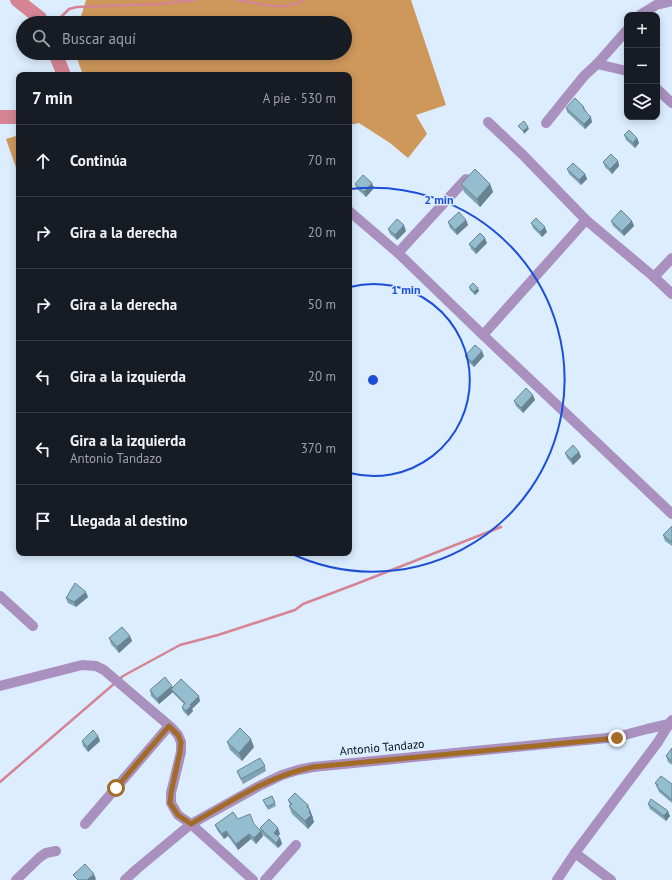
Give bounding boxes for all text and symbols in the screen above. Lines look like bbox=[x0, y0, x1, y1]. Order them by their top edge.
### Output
map controls bbox=[624, 12, 660, 120]
button: + bbox=[624, 12, 660, 48]
search box bbox=[16, 16, 352, 60]
icon: search bbox=[30, 27, 52, 49]
text: Buscar aquí bbox=[62, 29, 136, 48]
button: − bbox=[624, 48, 660, 84]
button: layers bbox=[624, 84, 660, 120]
text: 7 min bbox=[32, 87, 73, 109]
text: A pie · 530 m bbox=[263, 90, 336, 107]
icon: ahead bbox=[32, 150, 54, 172]
text: Continúa bbox=[70, 151, 127, 170]
text: 70 m bbox=[308, 152, 336, 169]
text: 2 min bbox=[424, 192, 454, 207]
icon: right bbox=[32, 222, 54, 244]
text: Gira a la derecha bbox=[70, 223, 177, 242]
text: 20 m bbox=[308, 224, 336, 241]
text: 1 min bbox=[391, 282, 421, 297]
icon: right bbox=[32, 294, 54, 316]
text: Gira a la derecha bbox=[70, 295, 177, 314]
text: 50 m bbox=[308, 296, 336, 313]
icon: left bbox=[32, 366, 54, 388]
text: Gira a la izquierda bbox=[70, 367, 186, 386]
text: 20 m bbox=[308, 368, 336, 385]
centre of rings bbox=[366, 373, 380, 387]
text: Gira a la izquierda bbox=[70, 431, 186, 450]
icon: left bbox=[32, 438, 54, 460]
text: 370 m bbox=[301, 440, 336, 457]
text: Antonio Tandazo bbox=[70, 450, 162, 467]
icon: arrive bbox=[32, 510, 54, 532]
text: Llegada al destino bbox=[70, 511, 188, 530]
route end bbox=[608, 729, 626, 747]
street label: Antonio Tandazo bbox=[339, 736, 425, 758]
route start bbox=[107, 779, 125, 797]

